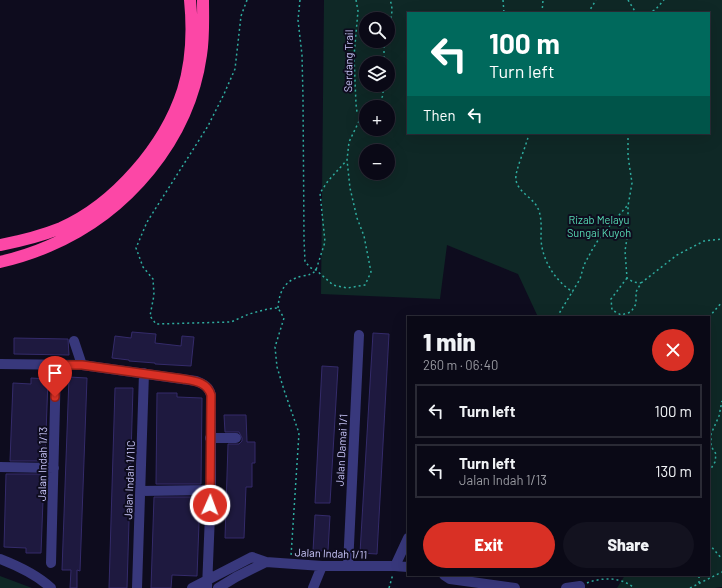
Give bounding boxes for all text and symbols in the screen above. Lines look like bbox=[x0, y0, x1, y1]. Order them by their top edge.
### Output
map controls bbox=[359, 12, 395, 180]
button: search bbox=[359, 12, 395, 48]
text: 100 m bbox=[489, 26, 560, 60]
icon: left bbox=[423, 28, 475, 80]
street label: Serdang Trail bbox=[341, 30, 355, 92]
button: layers bbox=[359, 56, 395, 92]
text: Turn left bbox=[489, 60, 555, 82]
button: + bbox=[359, 100, 395, 136]
icon: left bbox=[464, 104, 486, 126]
text: Then bbox=[423, 106, 456, 124]
button: − bbox=[359, 144, 395, 180]
park label: Rizab Melayu Sungai Kuyoh bbox=[567, 213, 631, 239]
text: 1 min bbox=[423, 327, 476, 356]
button: close bbox=[652, 329, 694, 371]
pin bbox=[38, 356, 72, 397]
text: 260 m · 06:40 bbox=[423, 357, 498, 373]
icon: arrive bbox=[44, 362, 66, 384]
icon: left bbox=[425, 400, 447, 422]
text: Turn left bbox=[459, 402, 515, 420]
text: 100 m bbox=[654, 402, 692, 420]
street label: Jalan Damai 1/1 bbox=[333, 413, 349, 487]
street label: Jalan Indah 1/13 bbox=[35, 427, 49, 501]
street label: Jalan Indah 1/11C bbox=[121, 440, 137, 520]
text: Turn left bbox=[459, 454, 515, 472]
icon: left bbox=[425, 460, 447, 482]
text: 130 m bbox=[655, 462, 692, 480]
text: Jalan Indah 1/13 bbox=[459, 472, 547, 488]
position arrow bbox=[189, 484, 231, 526]
button: Exit bbox=[423, 522, 555, 568]
button: Share bbox=[563, 522, 694, 568]
street label: Jalan Indah 1/11 bbox=[294, 545, 368, 561]

